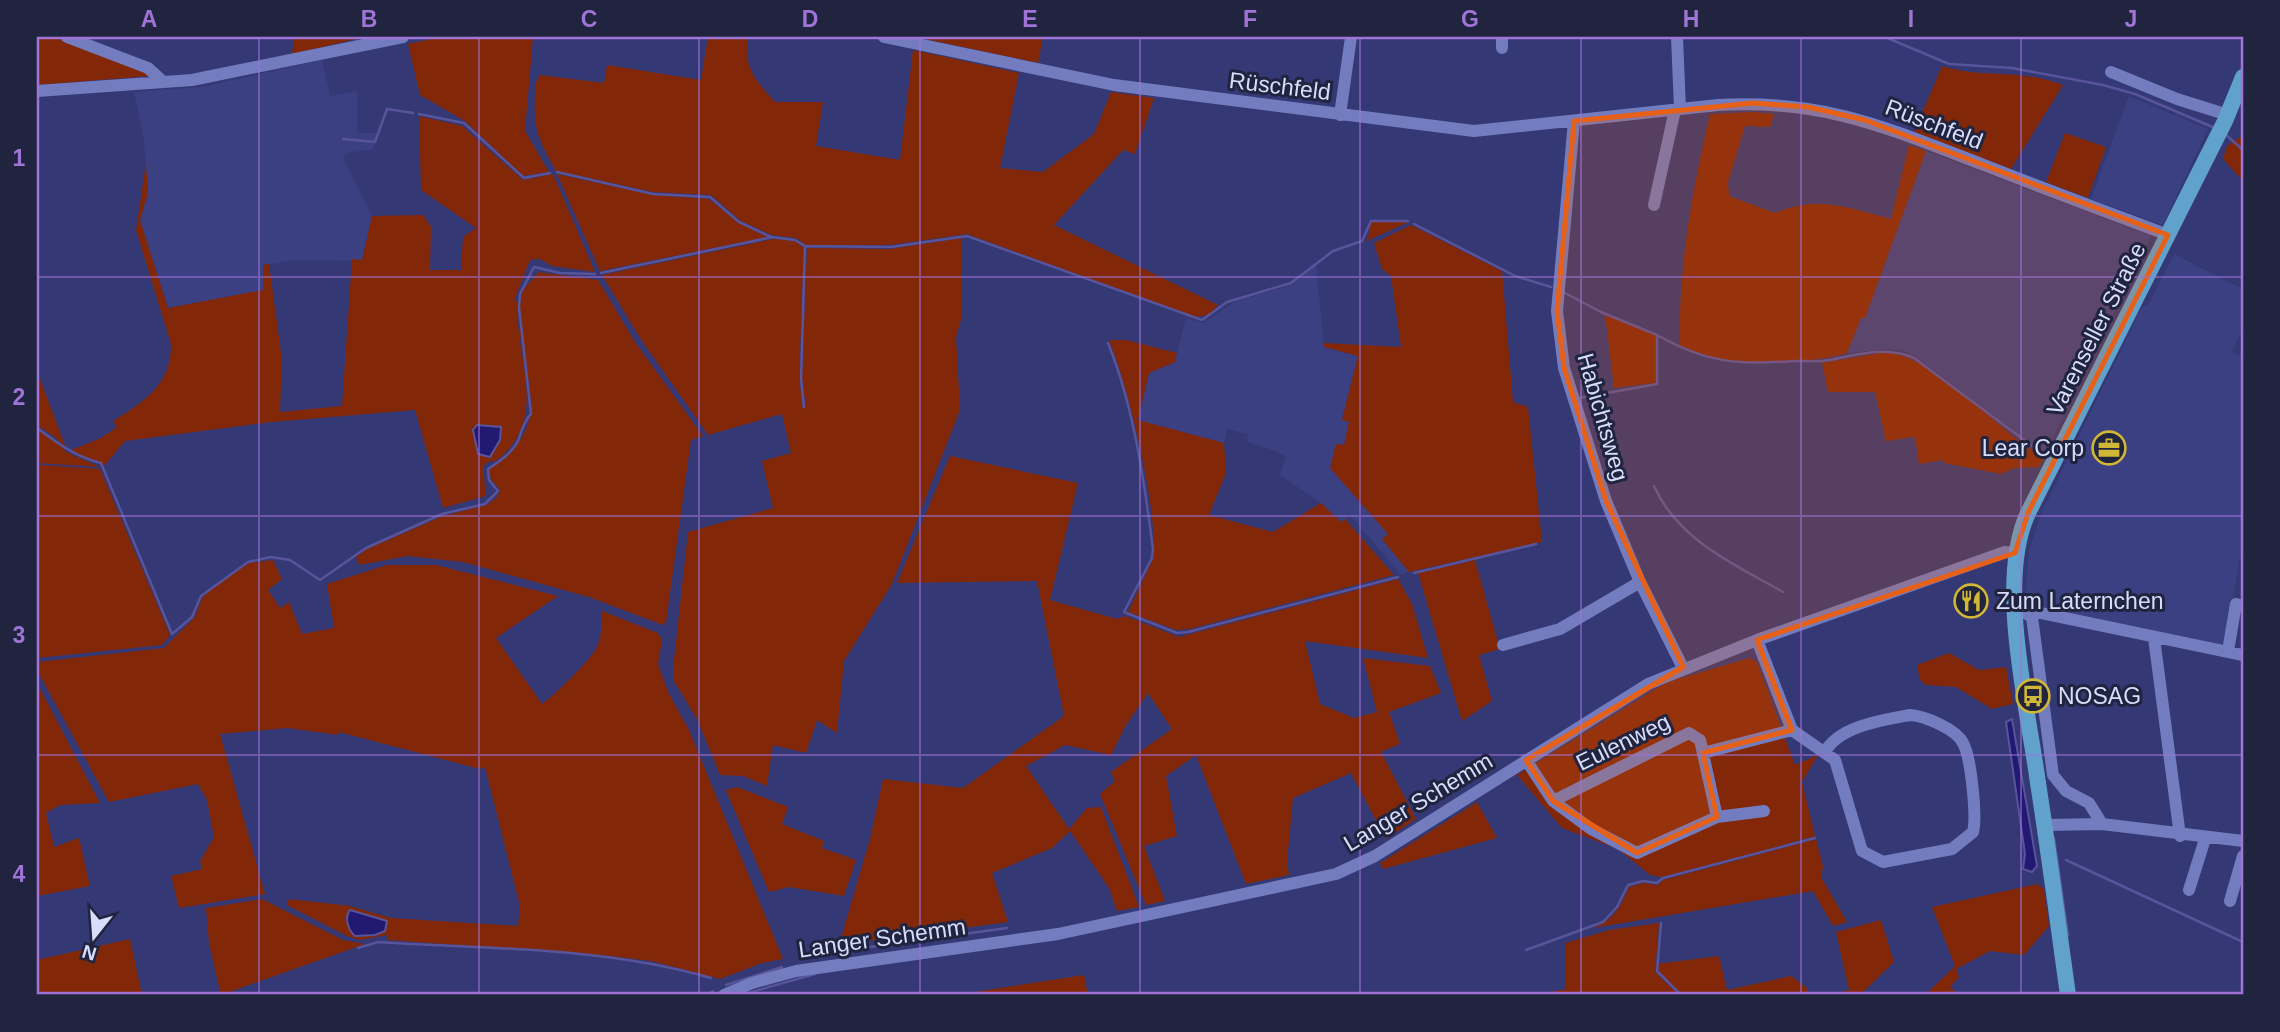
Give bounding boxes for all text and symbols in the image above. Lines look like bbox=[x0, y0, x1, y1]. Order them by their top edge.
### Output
text: A bbox=[141, 6, 157, 32]
text: B bbox=[361, 6, 377, 32]
text: C bbox=[581, 6, 597, 32]
text: D bbox=[802, 6, 818, 32]
text: E bbox=[1022, 6, 1038, 32]
text: F bbox=[1243, 6, 1257, 32]
text: G bbox=[1461, 6, 1479, 32]
text: H bbox=[1683, 6, 1699, 32]
text: I bbox=[1908, 6, 1914, 32]
text: J bbox=[2125, 6, 2137, 32]
street label: Rüschfeld bbox=[1228, 67, 1332, 105]
street label: Rüschfeld bbox=[1882, 94, 1986, 154]
text: 1 bbox=[13, 145, 26, 171]
street label: Varenseller Straße bbox=[2041, 238, 2151, 420]
street label: Habichtsweg bbox=[1572, 350, 1634, 484]
text: 2 bbox=[13, 384, 25, 410]
office icon: Lear Corp bbox=[2090, 429, 2128, 467]
place label: Lear Corp bbox=[1982, 435, 2084, 461]
restaurant icon: Zum Laternchen bbox=[1952, 582, 1990, 620]
place label: Zum Laternchen bbox=[1996, 588, 2163, 614]
text: 3 bbox=[13, 622, 25, 648]
bus stop icon: NOSAG bbox=[2014, 677, 2052, 715]
place label: NOSAG bbox=[2058, 683, 2141, 709]
street label: Eulenweg bbox=[1572, 708, 1674, 776]
street label: Langer Schemm bbox=[1339, 747, 1497, 857]
text: 4 bbox=[13, 861, 26, 887]
north arrow bbox=[60, 902, 130, 972]
street label: Langer Schemm bbox=[797, 913, 967, 963]
text: N bbox=[80, 941, 99, 965]

